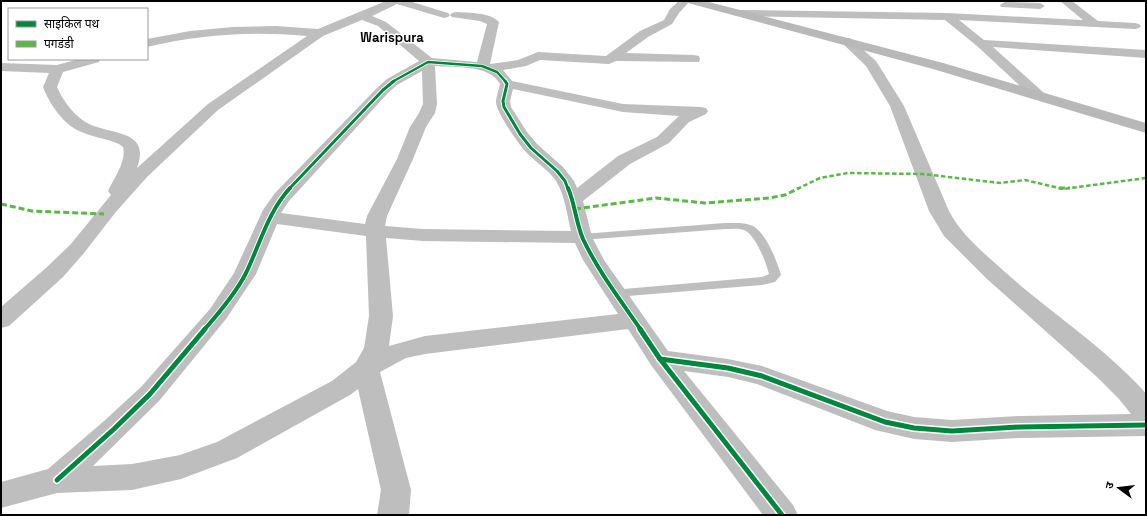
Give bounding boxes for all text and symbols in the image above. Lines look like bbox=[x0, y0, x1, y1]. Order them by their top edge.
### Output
legend bbox=[8, 8, 148, 60]
text: साइकिल पथ bbox=[44, 16, 99, 32]
district label: Warispura bbox=[360, 29, 424, 46]
text: पगडंडी bbox=[44, 36, 74, 52]
north arrow bbox=[1099, 468, 1139, 508]
text: उ bbox=[1102, 480, 1117, 490]

